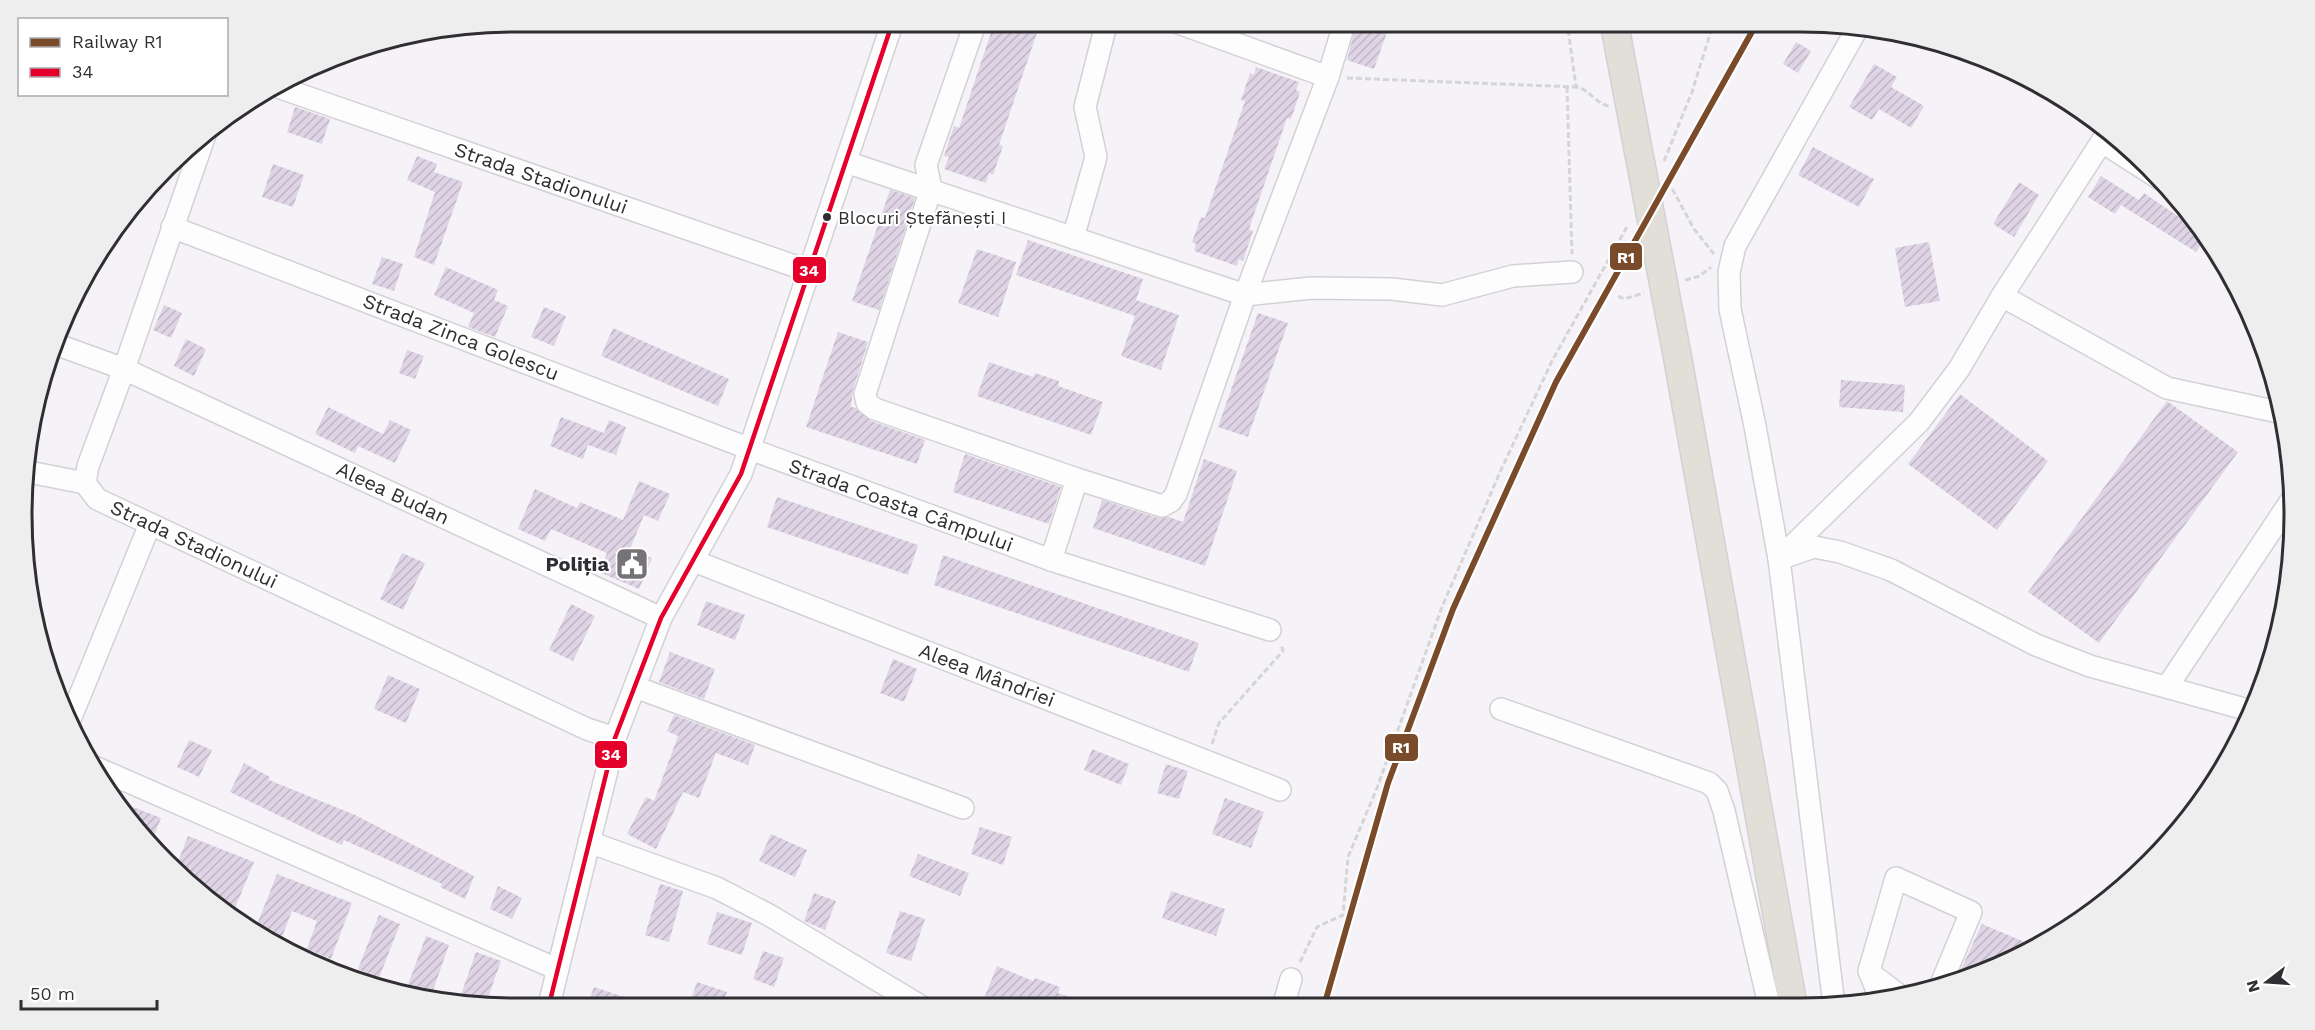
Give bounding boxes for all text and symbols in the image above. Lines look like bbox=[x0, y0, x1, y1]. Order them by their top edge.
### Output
legend bbox=[18, 18, 228, 96]
text: Railway R1 bbox=[72, 31, 163, 52]
text: 34 bbox=[72, 61, 94, 82]
street label: Strada Stadionului bbox=[451, 137, 631, 219]
place label: Blocuri Ștefănești I bbox=[838, 207, 1006, 228]
marker: Blocuri Ștefănești I bbox=[821, 211, 833, 223]
line badge: R1 bbox=[1609, 242, 1643, 271]
text: R1 bbox=[1617, 248, 1635, 267]
line badge: 34 bbox=[792, 256, 827, 284]
text: 34 bbox=[799, 261, 819, 280]
street label: Strada Zinca Golescu bbox=[360, 289, 562, 385]
street label: Strada Coasta Câmpului bbox=[786, 453, 1016, 557]
street label: Aleea Budan bbox=[333, 456, 453, 530]
street label: Strada Stadionului bbox=[107, 495, 281, 593]
public building icon: Poliția bbox=[614, 546, 650, 582]
place label: Poliția bbox=[545, 552, 609, 576]
street label: Aleea Mândriei bbox=[916, 638, 1058, 712]
line badge: R1 bbox=[1384, 733, 1419, 762]
text: R1 bbox=[1392, 738, 1410, 757]
line badge: 34 bbox=[594, 740, 628, 769]
text: 34 bbox=[601, 745, 621, 764]
north arrow bbox=[2237, 952, 2297, 1012]
scale bar bbox=[21, 973, 158, 1011]
text: N bbox=[2242, 978, 2264, 995]
text: 50 m bbox=[30, 983, 75, 1004]

